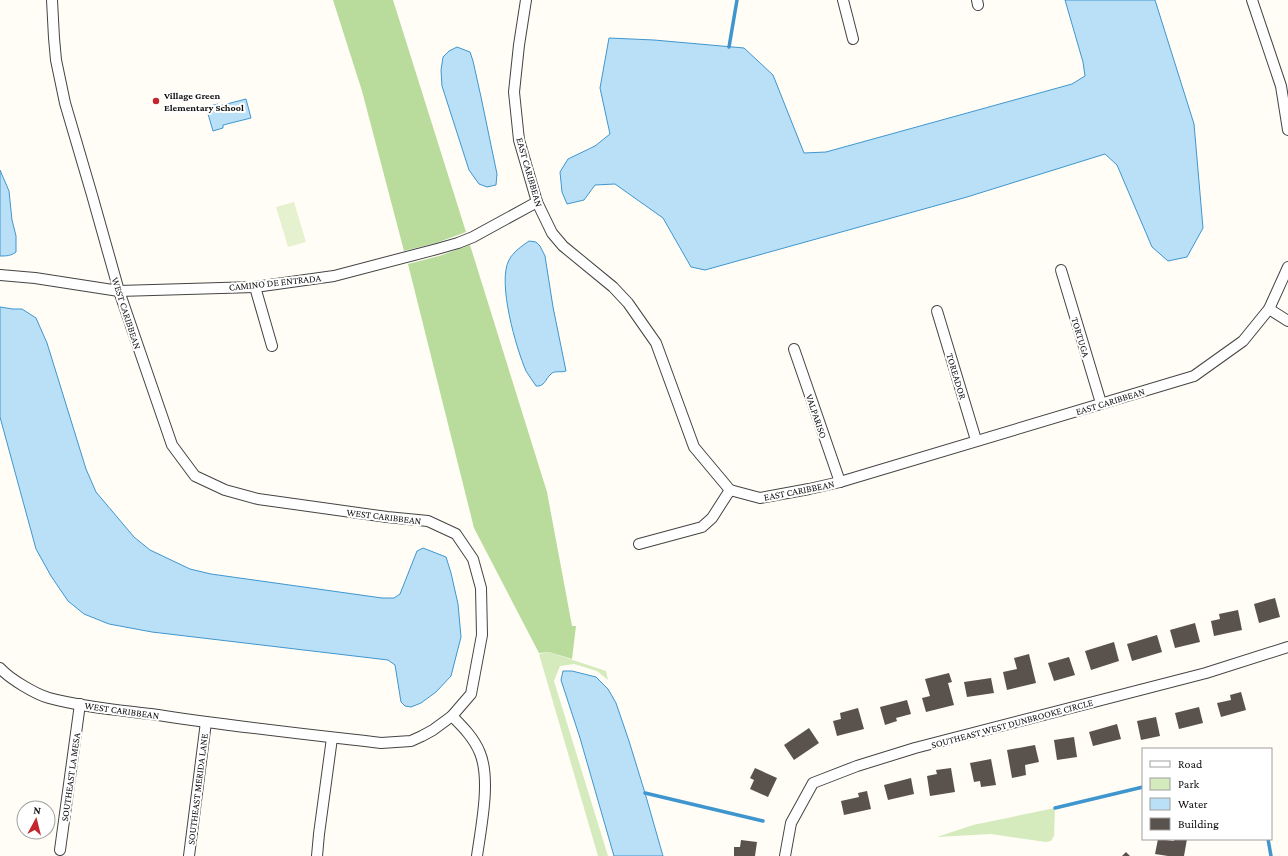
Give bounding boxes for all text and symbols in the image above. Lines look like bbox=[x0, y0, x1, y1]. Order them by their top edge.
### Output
place label: Village Green Elementary School bbox=[163, 90, 244, 113]
marker: Village Green Elementary School bbox=[151, 96, 161, 106]
street label: EAST CARIBBEAN bbox=[514, 136, 545, 209]
street label: CAMINO DE ENTRADA bbox=[228, 272, 322, 293]
street label: WEST CARIBBEAN bbox=[110, 276, 144, 351]
street label: TORTUGA bbox=[1069, 316, 1092, 359]
street label: TOREADOR bbox=[944, 352, 969, 401]
street label: EAST CARIBBEAN bbox=[1074, 386, 1146, 417]
street label: VALPARISO bbox=[804, 392, 829, 440]
street label: EAST CARIBBEAN bbox=[763, 478, 836, 503]
street label: WEST CARIBBEAN bbox=[346, 506, 422, 527]
street label: SOUTHEAST WEST DUNBROOKE CIRCLE bbox=[930, 696, 1095, 750]
street label: WEST CARIBBEAN bbox=[84, 700, 160, 721]
street label: SOUTHEAST LA MESA bbox=[59, 732, 82, 822]
street label: SOUTHEAST MERIDA LANE bbox=[185, 732, 210, 845]
legend bbox=[1142, 748, 1272, 840]
text: Road bbox=[1178, 757, 1203, 771]
text: Park bbox=[1178, 777, 1200, 791]
text: Water bbox=[1178, 797, 1208, 811]
north arrow bbox=[16, 800, 56, 840]
text: N bbox=[33, 804, 42, 817]
text: Building bbox=[1178, 817, 1219, 831]

